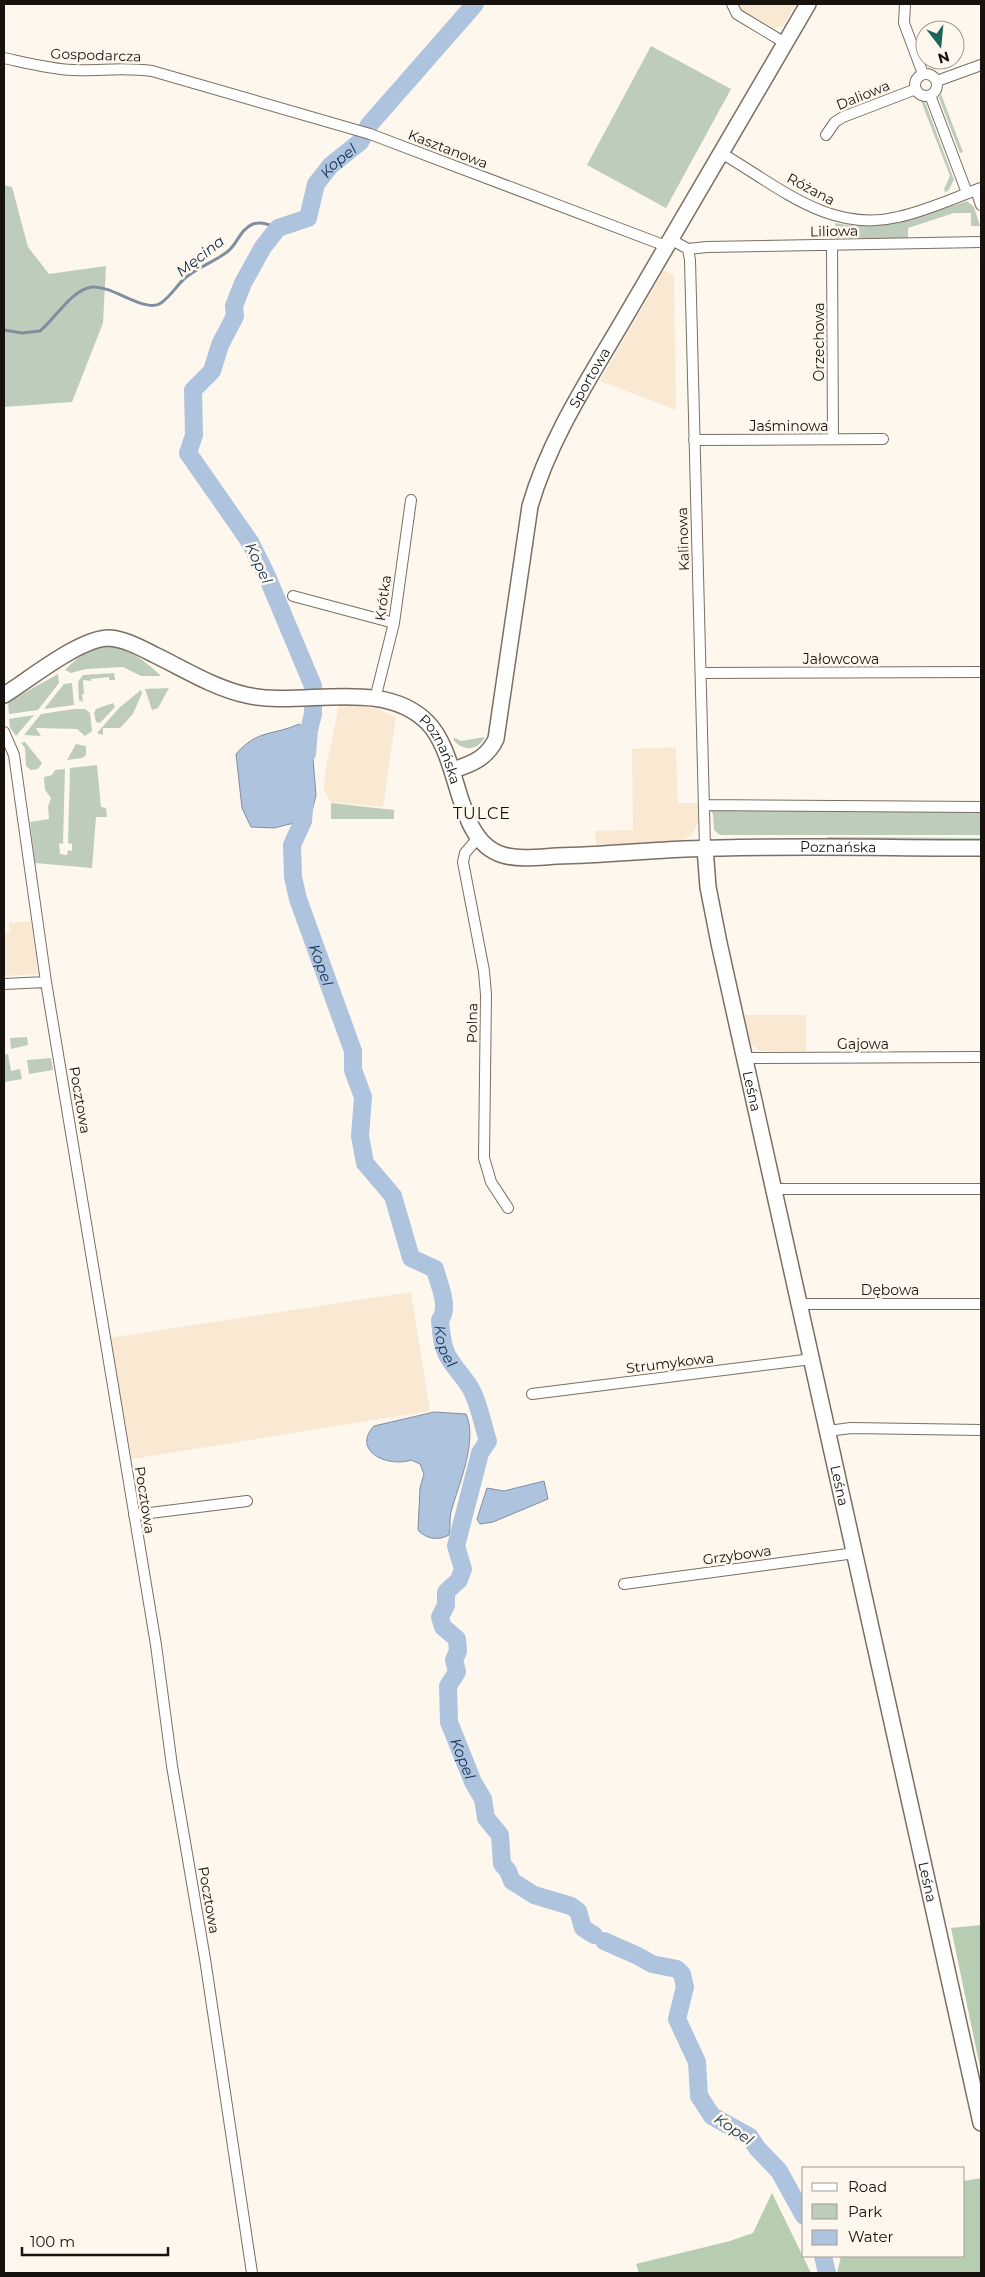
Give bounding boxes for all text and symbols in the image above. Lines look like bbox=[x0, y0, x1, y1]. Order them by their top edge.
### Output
north arrow bbox=[915, 20, 965, 70]
street label: Gospodarcza bbox=[50, 44, 142, 66]
text: N bbox=[936, 47, 952, 68]
street label: Daliowa bbox=[834, 76, 892, 114]
street label: Kasztanowa bbox=[406, 126, 490, 172]
water label: Kopel bbox=[315, 139, 360, 181]
street label: Różana bbox=[784, 169, 838, 209]
street label: Liliowa bbox=[810, 222, 858, 240]
water label: Męcina bbox=[172, 231, 228, 281]
street label: Orzechowa bbox=[810, 303, 828, 381]
street label: Sportowa bbox=[565, 344, 614, 411]
street label: Jaśminowa bbox=[748, 417, 829, 435]
street label: Kalinowa bbox=[673, 507, 693, 571]
water label: Kopel bbox=[241, 540, 277, 586]
street label: Krótka bbox=[371, 574, 395, 622]
street label: Jałowcowa bbox=[802, 650, 879, 668]
street label: Poznańska bbox=[416, 710, 465, 786]
district label: TULCE bbox=[453, 804, 511, 823]
street label: Poznańska bbox=[800, 838, 876, 856]
water label: Kopel bbox=[306, 941, 338, 988]
street label: Polna bbox=[463, 1003, 481, 1043]
street label: Gajowa bbox=[837, 1035, 889, 1053]
street label: Pocztowa bbox=[65, 1065, 95, 1135]
street label: Leśna bbox=[739, 1069, 765, 1113]
street label: Dębowa bbox=[861, 1281, 919, 1299]
water label: Kopel bbox=[431, 1324, 461, 1371]
street label: Strumykowa bbox=[625, 1349, 715, 1377]
street label: Leśna bbox=[826, 1464, 853, 1508]
street label: Pocztowa bbox=[131, 1465, 159, 1535]
street label: Grzybowa bbox=[701, 1541, 773, 1569]
water label: Kopel bbox=[447, 1735, 480, 1782]
street label: Leśna bbox=[914, 1860, 941, 1904]
street label: Pocztowa bbox=[194, 1865, 224, 1935]
water label: Kopel bbox=[711, 2109, 757, 2149]
legend bbox=[802, 2167, 965, 2257]
text: Road bbox=[848, 2177, 887, 2196]
text: Park bbox=[848, 2202, 882, 2221]
scale bar bbox=[22, 2224, 169, 2256]
text: Water bbox=[848, 2227, 894, 2246]
text: 100 m bbox=[30, 2232, 75, 2251]

